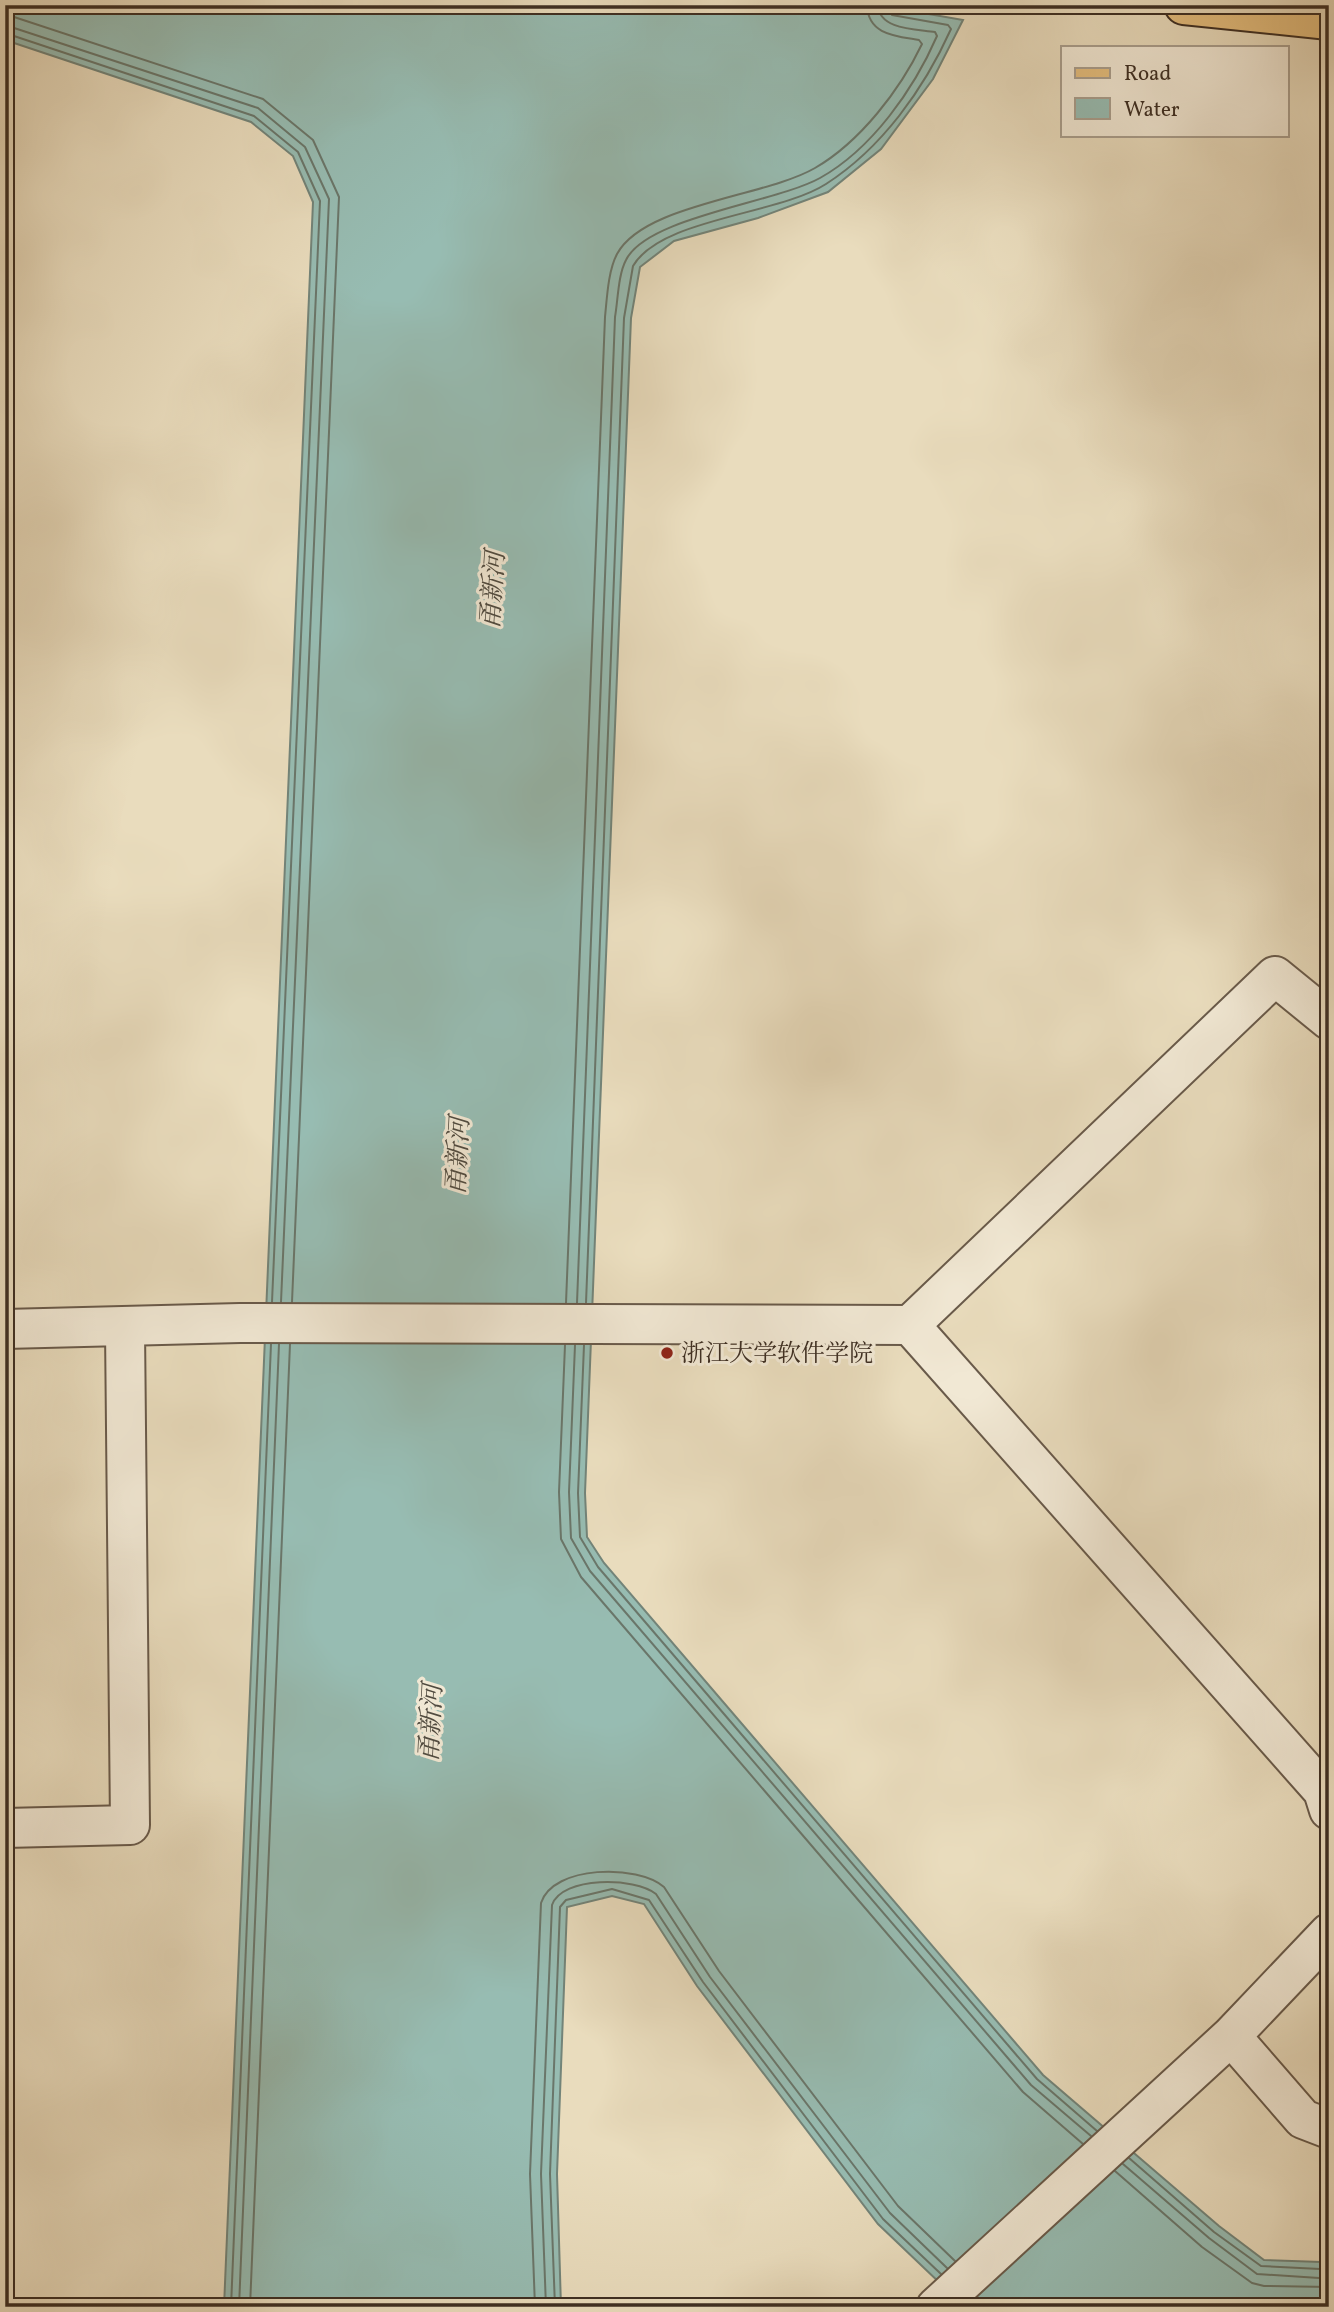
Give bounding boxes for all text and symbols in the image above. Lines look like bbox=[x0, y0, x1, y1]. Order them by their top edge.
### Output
legend bbox=[1061, 46, 1288, 136]
text: Road bbox=[1124, 60, 1171, 89]
text: Water bbox=[1124, 96, 1180, 125]
water label: 甬新河 bbox=[473, 546, 515, 630]
water label: 甬新河 bbox=[439, 1112, 479, 1196]
place label: 浙江大学软件学院 bbox=[681, 1338, 873, 1372]
marker: 浙江大学软件学院 bbox=[659, 1345, 675, 1361]
water label: 甬新河 bbox=[412, 1679, 452, 1763]

